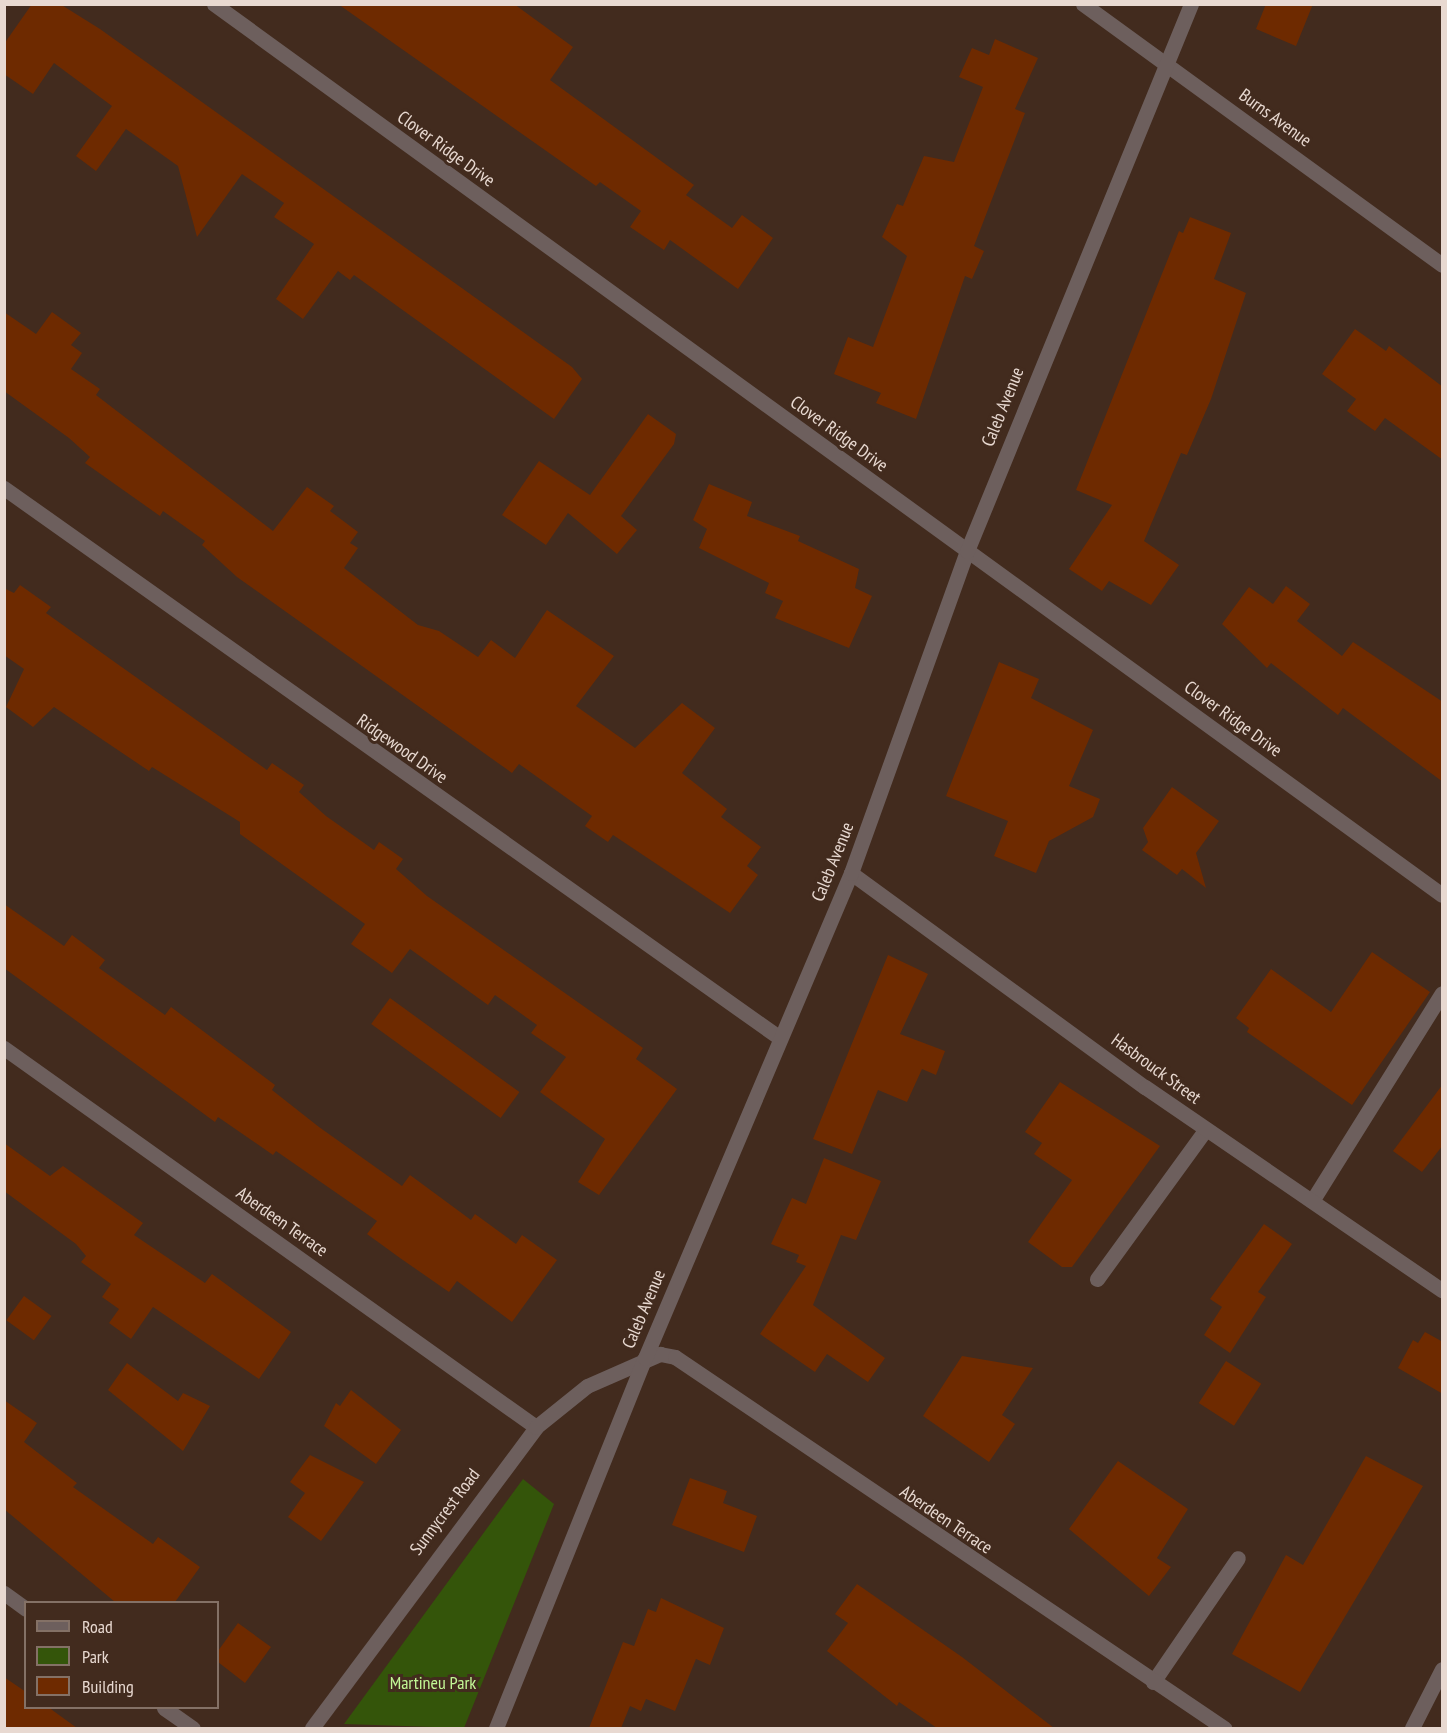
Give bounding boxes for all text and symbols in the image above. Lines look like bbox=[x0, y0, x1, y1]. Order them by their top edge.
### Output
street label: Burns Avenue bbox=[1234, 84, 1316, 152]
street label: Clover Ridge Drive bbox=[393, 106, 499, 192]
street label: Caleb Avenue bbox=[977, 364, 1029, 450]
street label: Clover Ridge Drive bbox=[786, 391, 892, 477]
street label: Clover Ridge Drive bbox=[1180, 676, 1286, 762]
street label: Ridgewood Drive bbox=[353, 710, 451, 788]
street label: Caleb Avenue bbox=[807, 819, 859, 905]
street label: Hasbrouck Street bbox=[1107, 1029, 1205, 1109]
street label: Aberdeen Terrace bbox=[232, 1182, 332, 1262]
street label: Caleb Avenue bbox=[618, 1266, 670, 1352]
street label: Sunnycrest Road bbox=[406, 1465, 484, 1559]
street label: Aberdeen Terrace bbox=[896, 1481, 996, 1559]
legend bbox=[24, 1601, 219, 1709]
text: Road bbox=[82, 1615, 113, 1638]
text: Park bbox=[82, 1645, 109, 1668]
park label: Martineu Park bbox=[390, 1672, 476, 1694]
text: Building bbox=[82, 1675, 134, 1698]

